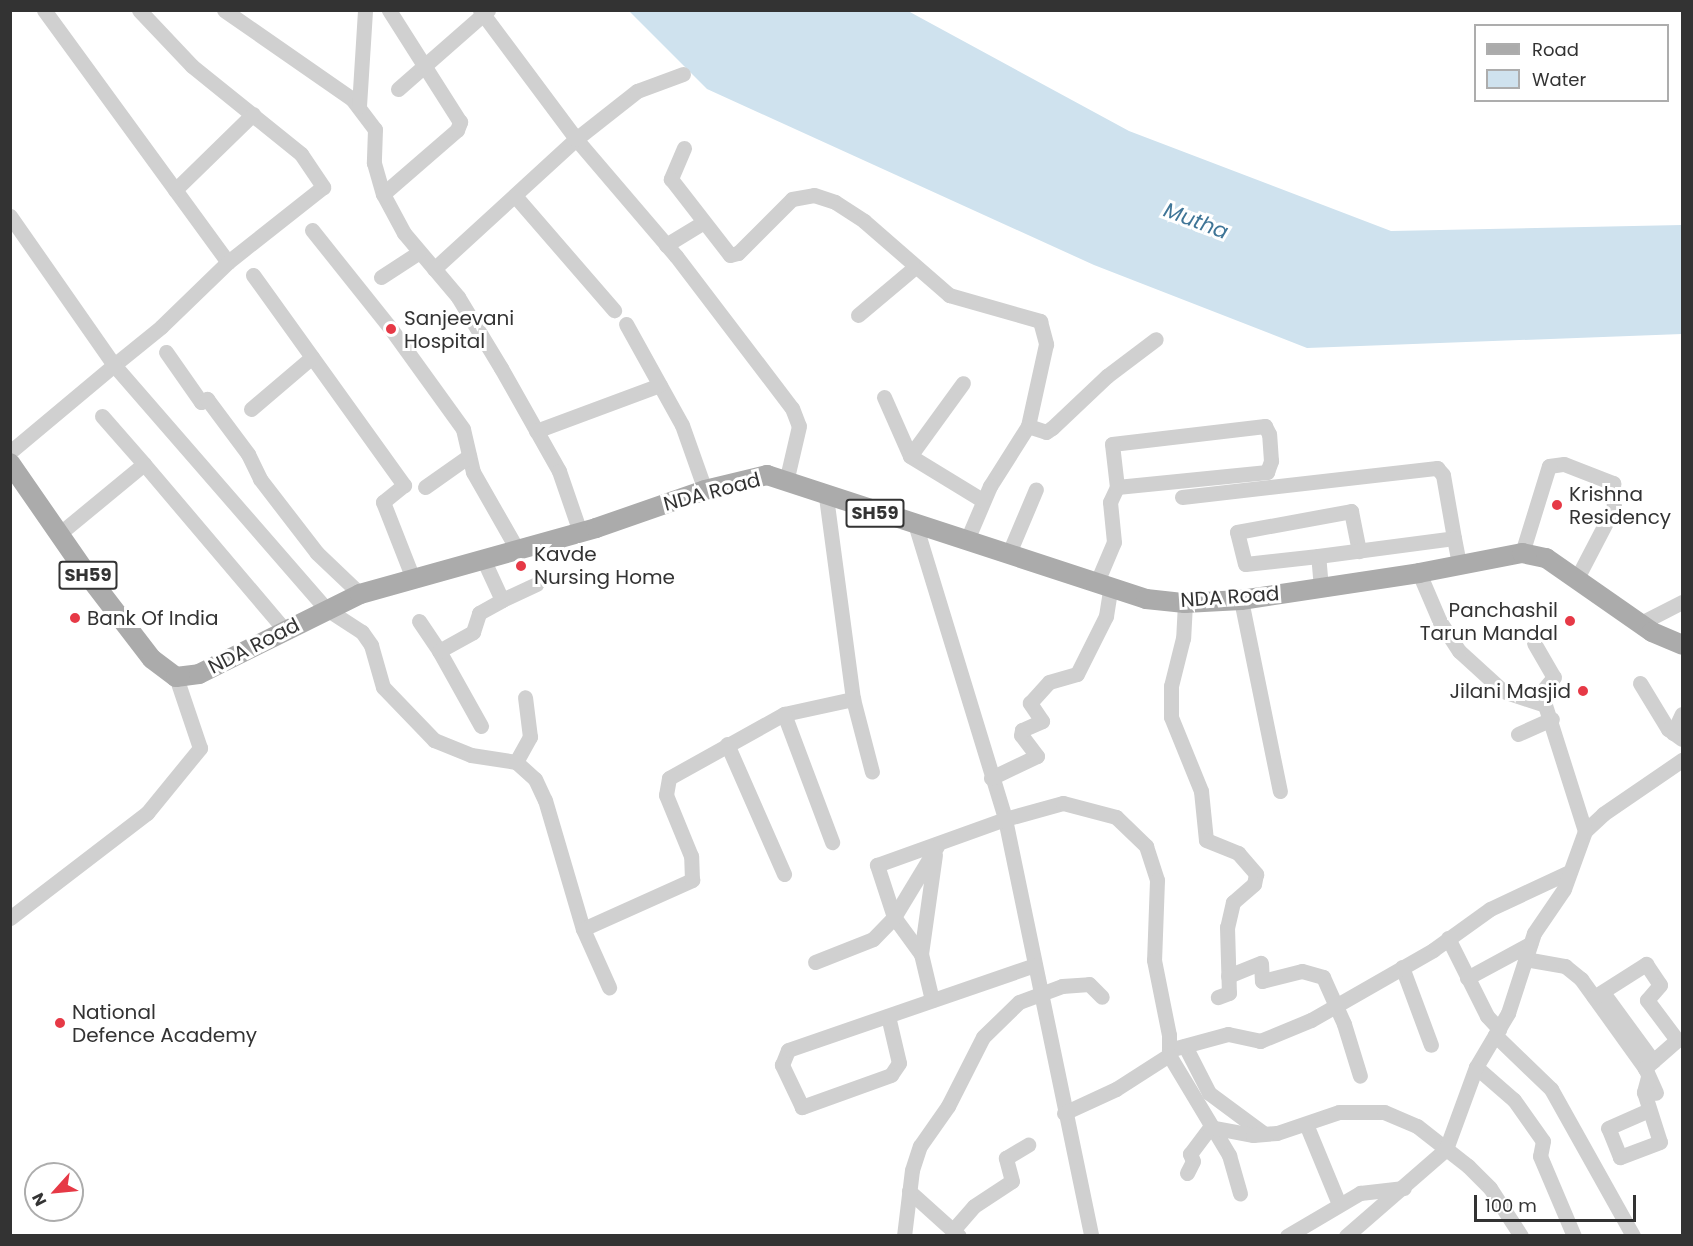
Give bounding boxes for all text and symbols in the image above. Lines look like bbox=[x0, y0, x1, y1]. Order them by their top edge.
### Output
legend bbox=[1474, 24, 1669, 102]
text: Road bbox=[1532, 37, 1579, 62]
text: Water bbox=[1532, 67, 1586, 92]
water label: Mutha bbox=[1160, 197, 1232, 245]
place label: Sanjeevani Hospital bbox=[404, 306, 514, 353]
marker: Sanjeevani Hospital bbox=[382, 320, 400, 338]
street label: NDA Road bbox=[661, 468, 763, 516]
place label: Krishna Residency bbox=[1569, 482, 1671, 529]
road number: SH59 bbox=[845, 498, 905, 528]
marker: Krishna Residency bbox=[1550, 498, 1564, 512]
place label: Kavde Nursing Home bbox=[534, 542, 675, 589]
marker: Kavde Nursing Home bbox=[512, 557, 530, 575]
road number: SH59 bbox=[58, 560, 118, 590]
street label: NDA Road bbox=[1180, 582, 1280, 612]
place label: Panchashil Tarun Mandal bbox=[1420, 598, 1558, 645]
place label: Bank Of India bbox=[87, 606, 219, 630]
marker: Bank Of India bbox=[68, 611, 82, 625]
street label: NDA Road bbox=[204, 613, 304, 679]
marker: Panchashil Tarun Mandal bbox=[1563, 614, 1577, 628]
place label: Jilani Masjid bbox=[1449, 679, 1571, 703]
marker: Jilani Masjid bbox=[1576, 684, 1590, 698]
place label: National Defence Academy bbox=[72, 1000, 257, 1047]
marker: National Defence Academy bbox=[53, 1016, 67, 1030]
north arrow bbox=[24, 1162, 84, 1222]
scale bar bbox=[1477, 1183, 1639, 1221]
text: N bbox=[26, 1189, 52, 1210]
text: 100 m bbox=[1485, 1193, 1537, 1218]

